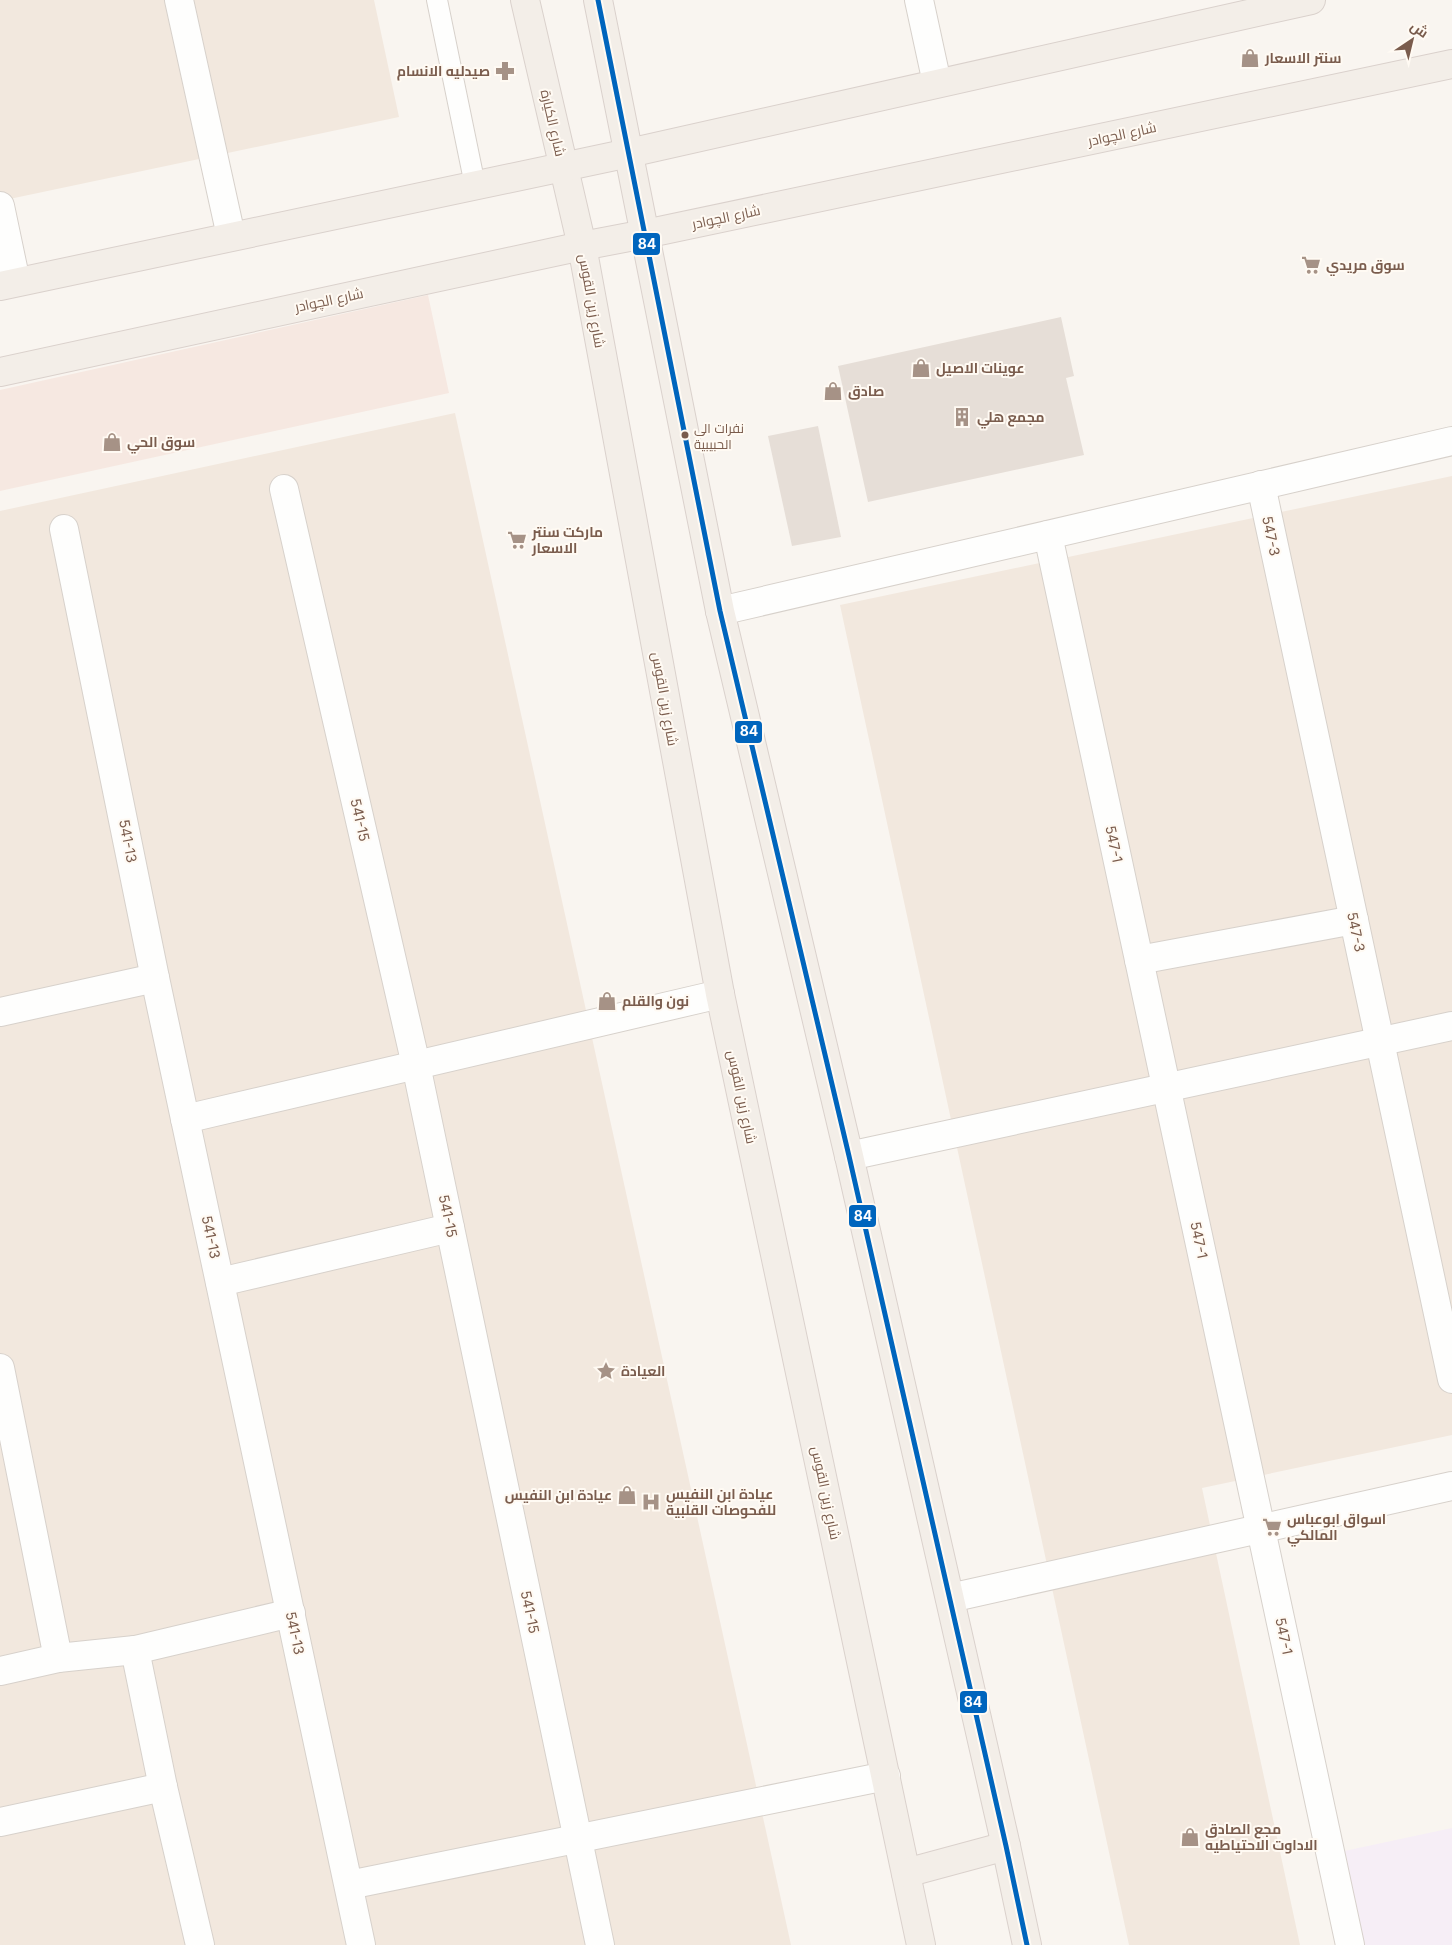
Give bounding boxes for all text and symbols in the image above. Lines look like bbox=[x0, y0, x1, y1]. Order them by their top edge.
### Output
north arrow bbox=[1387, 15, 1437, 65]
text: ش bbox=[1407, 17, 1432, 42]
shop icon: سنتر الاسعار bbox=[1239, 47, 1261, 69]
place label: سنتر الاسعار bbox=[1264, 49, 1341, 67]
pharmacy icon: صيدليه الانسام bbox=[494, 60, 516, 82]
place label: صيدليه الانسام bbox=[397, 62, 490, 81]
street label: شارع الكيارة bbox=[537, 88, 569, 158]
street label: شارع الچوادر bbox=[1085, 118, 1158, 151]
street label: شارع الچوادر bbox=[689, 201, 762, 234]
line badge: 84 bbox=[632, 232, 661, 256]
text: 84 bbox=[638, 235, 656, 252]
street label: شارع زين القوس bbox=[575, 253, 609, 349]
supermarket icon: سوق مريدي bbox=[1300, 254, 1322, 276]
place label: سوق مريدي bbox=[1326, 256, 1405, 276]
street label: شارع الچوادر bbox=[292, 284, 365, 317]
shop icon: عوينات الاصيل bbox=[910, 357, 932, 379]
place label: عوينات الاصيل bbox=[936, 359, 1024, 377]
shop icon: صادق bbox=[822, 380, 844, 402]
place label: صادق bbox=[848, 382, 884, 400]
building icon: مجمع هلي bbox=[951, 406, 973, 428]
place label: مجمع هلي bbox=[977, 408, 1045, 429]
place label: نفرات الى الحبيبية bbox=[694, 420, 744, 452]
marker: نفرات الى الحبيبية bbox=[680, 430, 690, 440]
shop icon: سوق الحي bbox=[101, 431, 123, 453]
place label: سوق الحي bbox=[127, 433, 195, 454]
street label: 547-3 bbox=[1259, 514, 1284, 557]
place label: ماركت سنتر الاسعار bbox=[531, 523, 603, 556]
supermarket icon: ماركت سنتر الاسعار bbox=[506, 529, 528, 551]
street label: شارع زين القوس bbox=[648, 651, 682, 747]
line badge: 84 bbox=[734, 720, 763, 744]
text: 84 bbox=[740, 722, 758, 739]
street label: 541-15 bbox=[347, 797, 374, 843]
street label: 541-13 bbox=[116, 818, 141, 864]
street label: 547-1 bbox=[1102, 824, 1127, 864]
street label: 547-3 bbox=[1344, 910, 1369, 953]
shop icon: نون والقلم bbox=[596, 990, 618, 1012]
place label: نون والقلم bbox=[622, 992, 689, 1011]
street label: شارع زين القوس bbox=[723, 1049, 761, 1145]
street label: 541-15 bbox=[436, 1193, 461, 1239]
line badge: 84 bbox=[848, 1204, 877, 1228]
text: 84 bbox=[854, 1207, 872, 1224]
street label: 541-13 bbox=[199, 1214, 224, 1260]
street label: 547-1 bbox=[1187, 1220, 1212, 1260]
place icon: العيادة bbox=[595, 1360, 617, 1382]
place label: العيادة bbox=[621, 1362, 665, 1379]
street label: شارع زين القوس bbox=[807, 1445, 845, 1541]
shop icon: عيادة ابن النفيس bbox=[616, 1484, 638, 1506]
place label: عيادة ابن النفيس للفحوصات القلبية bbox=[666, 1485, 776, 1519]
place label: عيادة ابن النفيس bbox=[505, 1486, 612, 1504]
hospital icon: عيادة ابن النفيس للفحوصات القلبية bbox=[640, 1491, 662, 1513]
place label: اسواق ابوعباس المالكي bbox=[1287, 1510, 1386, 1547]
supermarket icon: اسواق ابوعباس المالكي bbox=[1261, 1516, 1283, 1538]
street label: 541-15 bbox=[518, 1589, 543, 1635]
street label: 541-13 bbox=[283, 1610, 308, 1656]
street label: 547-1 bbox=[1272, 1616, 1297, 1656]
line badge: 84 bbox=[959, 1690, 988, 1714]
text: 84 bbox=[964, 1693, 982, 1710]
place label: مجع الصادق الاداوت الاحتياطيه bbox=[1205, 1820, 1318, 1854]
shop icon: مجع الصادق الاداوت الاحتياطيه bbox=[1179, 1826, 1201, 1848]

